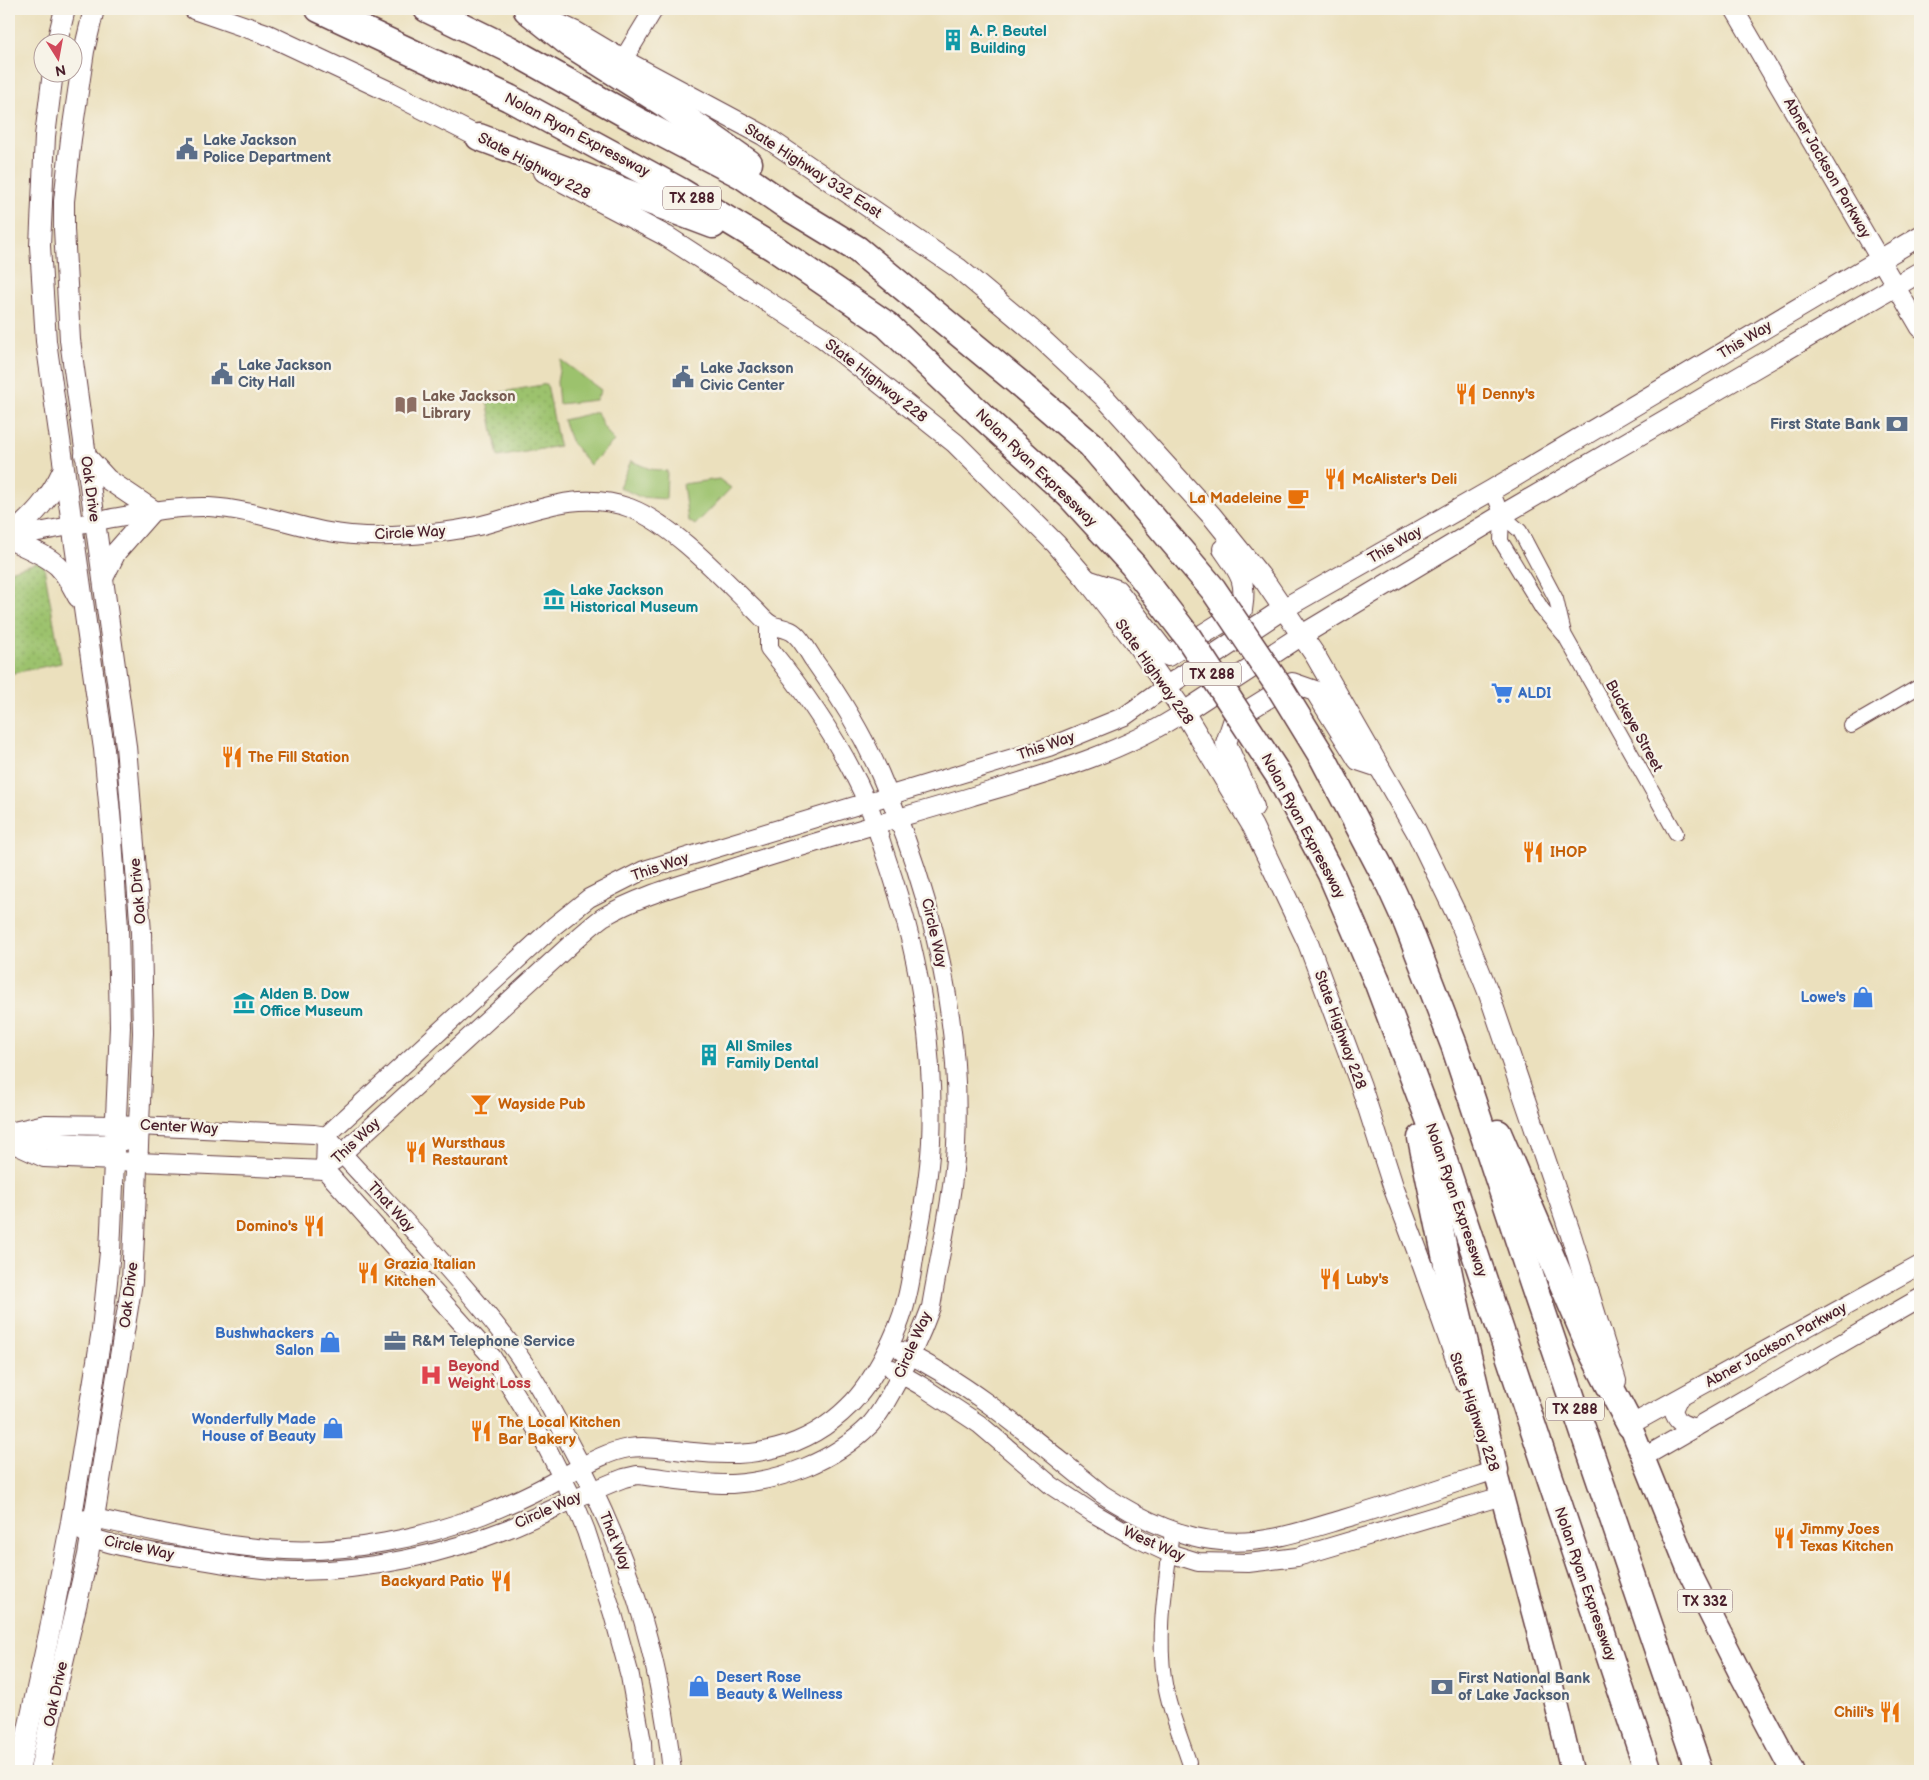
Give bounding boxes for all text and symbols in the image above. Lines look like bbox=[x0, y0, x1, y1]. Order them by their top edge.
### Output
place label: A. P. Beutel Building bbox=[969, 22, 1047, 58]
building icon: A. P. Beutel Building bbox=[940, 27, 966, 53]
north arrow bbox=[32, 32, 82, 82]
text: N bbox=[54, 61, 67, 80]
street label: Nolan Ryan Expressway bbox=[501, 89, 653, 181]
street label: Abner Jackson Parkway bbox=[1779, 95, 1875, 242]
street label: State Highway 332 East bbox=[741, 119, 886, 223]
street label: State Highway 228 bbox=[474, 128, 594, 204]
place label: Lake Jackson Police Department bbox=[203, 131, 331, 167]
public building icon: Lake Jackson Police Department bbox=[174, 136, 200, 162]
road number: TX 288 bbox=[663, 187, 721, 210]
street label: This Way bbox=[1715, 316, 1776, 363]
street label: State Highway 228 bbox=[821, 335, 931, 427]
place label: Lake Jackson City Hall bbox=[238, 356, 332, 392]
place label: Lake Jackson Civic Center bbox=[700, 359, 794, 395]
public building icon: Lake Jackson City Hall bbox=[209, 361, 235, 387]
public building icon: Lake Jackson Civic Center bbox=[670, 364, 696, 390]
restaurant icon: Denny's bbox=[1453, 381, 1479, 407]
place label: Denny's bbox=[1482, 385, 1535, 404]
place label: Lake Jackson Library bbox=[422, 387, 516, 423]
library icon: Lake Jackson Library bbox=[393, 392, 419, 418]
street label: Nolan Ryan Expressway bbox=[971, 405, 1101, 531]
bank icon: First State Bank bbox=[1884, 411, 1910, 437]
place label: First State Bank bbox=[1770, 415, 1880, 434]
street label: Oak Drive bbox=[76, 455, 104, 523]
restaurant icon: McAlister's Deli bbox=[1322, 466, 1348, 492]
place label: McAlister's Deli bbox=[1352, 470, 1457, 489]
cafe icon: La Madeleine bbox=[1285, 485, 1311, 511]
place label: La Madeleine bbox=[1189, 489, 1282, 508]
street label: Circle Way bbox=[374, 522, 446, 544]
street label: This Way bbox=[1365, 522, 1426, 568]
place label: Lake Jackson Historical Museum bbox=[570, 581, 699, 617]
museum icon: Lake Jackson Historical Museum bbox=[541, 586, 567, 612]
street label: State Highway 228 bbox=[1110, 615, 1198, 729]
road number: TX 288 bbox=[1183, 662, 1241, 686]
street label: Buckeye Street bbox=[1601, 677, 1667, 776]
supermarket icon: ALDI bbox=[1489, 680, 1515, 706]
place label: ALDI bbox=[1517, 684, 1551, 703]
street label: This Way bbox=[1015, 727, 1077, 765]
restaurant icon: The Fill Station bbox=[219, 744, 245, 770]
place label: The Fill Station bbox=[248, 748, 349, 767]
street label: Nolan Ryan Expressway bbox=[1257, 750, 1349, 902]
restaurant icon: IHOP bbox=[1520, 839, 1546, 865]
place label: IHOP bbox=[1550, 843, 1587, 862]
street label: This Way bbox=[629, 848, 691, 886]
street label: Oak Drive bbox=[126, 857, 150, 925]
street label: Circle Way bbox=[917, 896, 951, 970]
street label: State Highway 228 bbox=[1310, 968, 1370, 1092]
shop icon: Lowe's bbox=[1850, 984, 1876, 1010]
place label: Alden B. Dow Office Museum bbox=[259, 985, 363, 1021]
place label: Lowe's bbox=[1801, 988, 1846, 1007]
museum icon: Alden B. Dow Office Museum bbox=[231, 990, 257, 1016]
place label: All Smiles Family Dental bbox=[725, 1037, 819, 1073]
building icon: All Smiles Family Dental bbox=[696, 1042, 722, 1068]
bar icon: Wayside Pub bbox=[468, 1091, 494, 1117]
place label: Wayside Pub bbox=[498, 1095, 586, 1114]
street label: This Way bbox=[328, 1114, 384, 1168]
street label: Center Way bbox=[140, 1115, 219, 1139]
street label: Nolan Ryan Expressway bbox=[1421, 1120, 1491, 1280]
place label: Wursthaus Restaurant bbox=[432, 1134, 508, 1170]
restaurant icon: Wursthaus Restaurant bbox=[403, 1139, 429, 1165]
street label: That Way bbox=[363, 1178, 419, 1236]
restaurant icon: Domino's bbox=[301, 1213, 327, 1239]
place label: Domino's bbox=[236, 1217, 298, 1236]
place label: Grazia Italian Kitchen bbox=[384, 1255, 476, 1291]
restaurant icon: Grazia Italian Kitchen bbox=[355, 1260, 381, 1286]
street label: Oak Drive bbox=[116, 1261, 142, 1329]
restaurant icon: Luby's bbox=[1317, 1266, 1343, 1292]
place label: Luby's bbox=[1346, 1270, 1389, 1289]
street label: Abner Jackson Parkway bbox=[1702, 1298, 1850, 1392]
street label: Circle Way bbox=[890, 1309, 936, 1381]
place label: Bushwhackers Salon bbox=[215, 1324, 314, 1360]
office icon: R&M Telephone Service bbox=[382, 1328, 408, 1354]
shop icon: Bushwhackers Salon bbox=[317, 1329, 343, 1355]
place label: R&M Telephone Service bbox=[412, 1332, 575, 1351]
street label: State Highway 228 bbox=[1445, 1350, 1503, 1474]
place label: Beyond Weight Loss bbox=[448, 1357, 531, 1393]
hospital icon: Beyond Weight Loss bbox=[418, 1362, 444, 1388]
road number: TX 288 bbox=[1546, 1398, 1604, 1420]
place label: Wonderfully Made House of Beauty bbox=[192, 1410, 316, 1446]
place label: The Local Kitchen Bar Bakery bbox=[498, 1413, 621, 1449]
shop icon: Wonderfully Made House of Beauty bbox=[320, 1415, 346, 1441]
restaurant icon: The Local Kitchen Bar Bakery bbox=[468, 1418, 494, 1444]
street label: Circle Way bbox=[512, 1487, 584, 1533]
street label: Nolan Ryan Expressway bbox=[1550, 1504, 1620, 1664]
street label: That Way bbox=[595, 1509, 635, 1573]
place label: Jimmy Joes Texas Kitchen bbox=[1800, 1520, 1894, 1556]
street label: West Way bbox=[1120, 1522, 1188, 1566]
restaurant icon: Jimmy Joes Texas Kitchen bbox=[1771, 1525, 1797, 1551]
street label: Circle Way bbox=[102, 1531, 176, 1565]
restaurant icon: Backyard Patio bbox=[488, 1568, 514, 1594]
place label: Backyard Patio bbox=[380, 1572, 484, 1591]
road number: TX 332 bbox=[1678, 1590, 1732, 1612]
street label: Oak Drive bbox=[40, 1659, 72, 1728]
place label: Desert Rose Beauty & Wellness bbox=[716, 1668, 843, 1704]
place label: First National Bank of Lake Jackson bbox=[1458, 1669, 1590, 1705]
shop icon: Desert Rose Beauty & Wellness bbox=[686, 1673, 712, 1699]
bank icon: First National Bank of Lake Jackson bbox=[1429, 1674, 1455, 1700]
restaurant icon: Chili's bbox=[1877, 1699, 1903, 1725]
place label: Chili's bbox=[1834, 1703, 1874, 1722]

